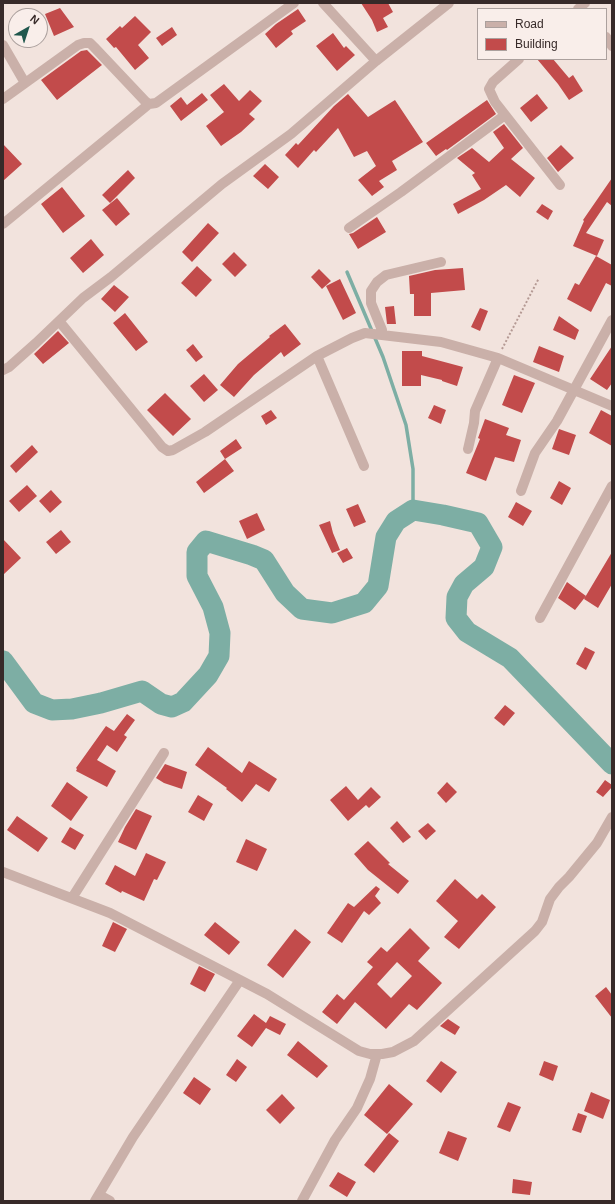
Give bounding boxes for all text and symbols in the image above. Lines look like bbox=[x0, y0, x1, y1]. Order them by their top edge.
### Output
north arrow bbox=[8, 8, 48, 48]
legend bbox=[477, 8, 607, 60]
text: N bbox=[28, 12, 42, 27]
text: Road bbox=[515, 17, 544, 31]
text: Building bbox=[515, 37, 558, 51]

